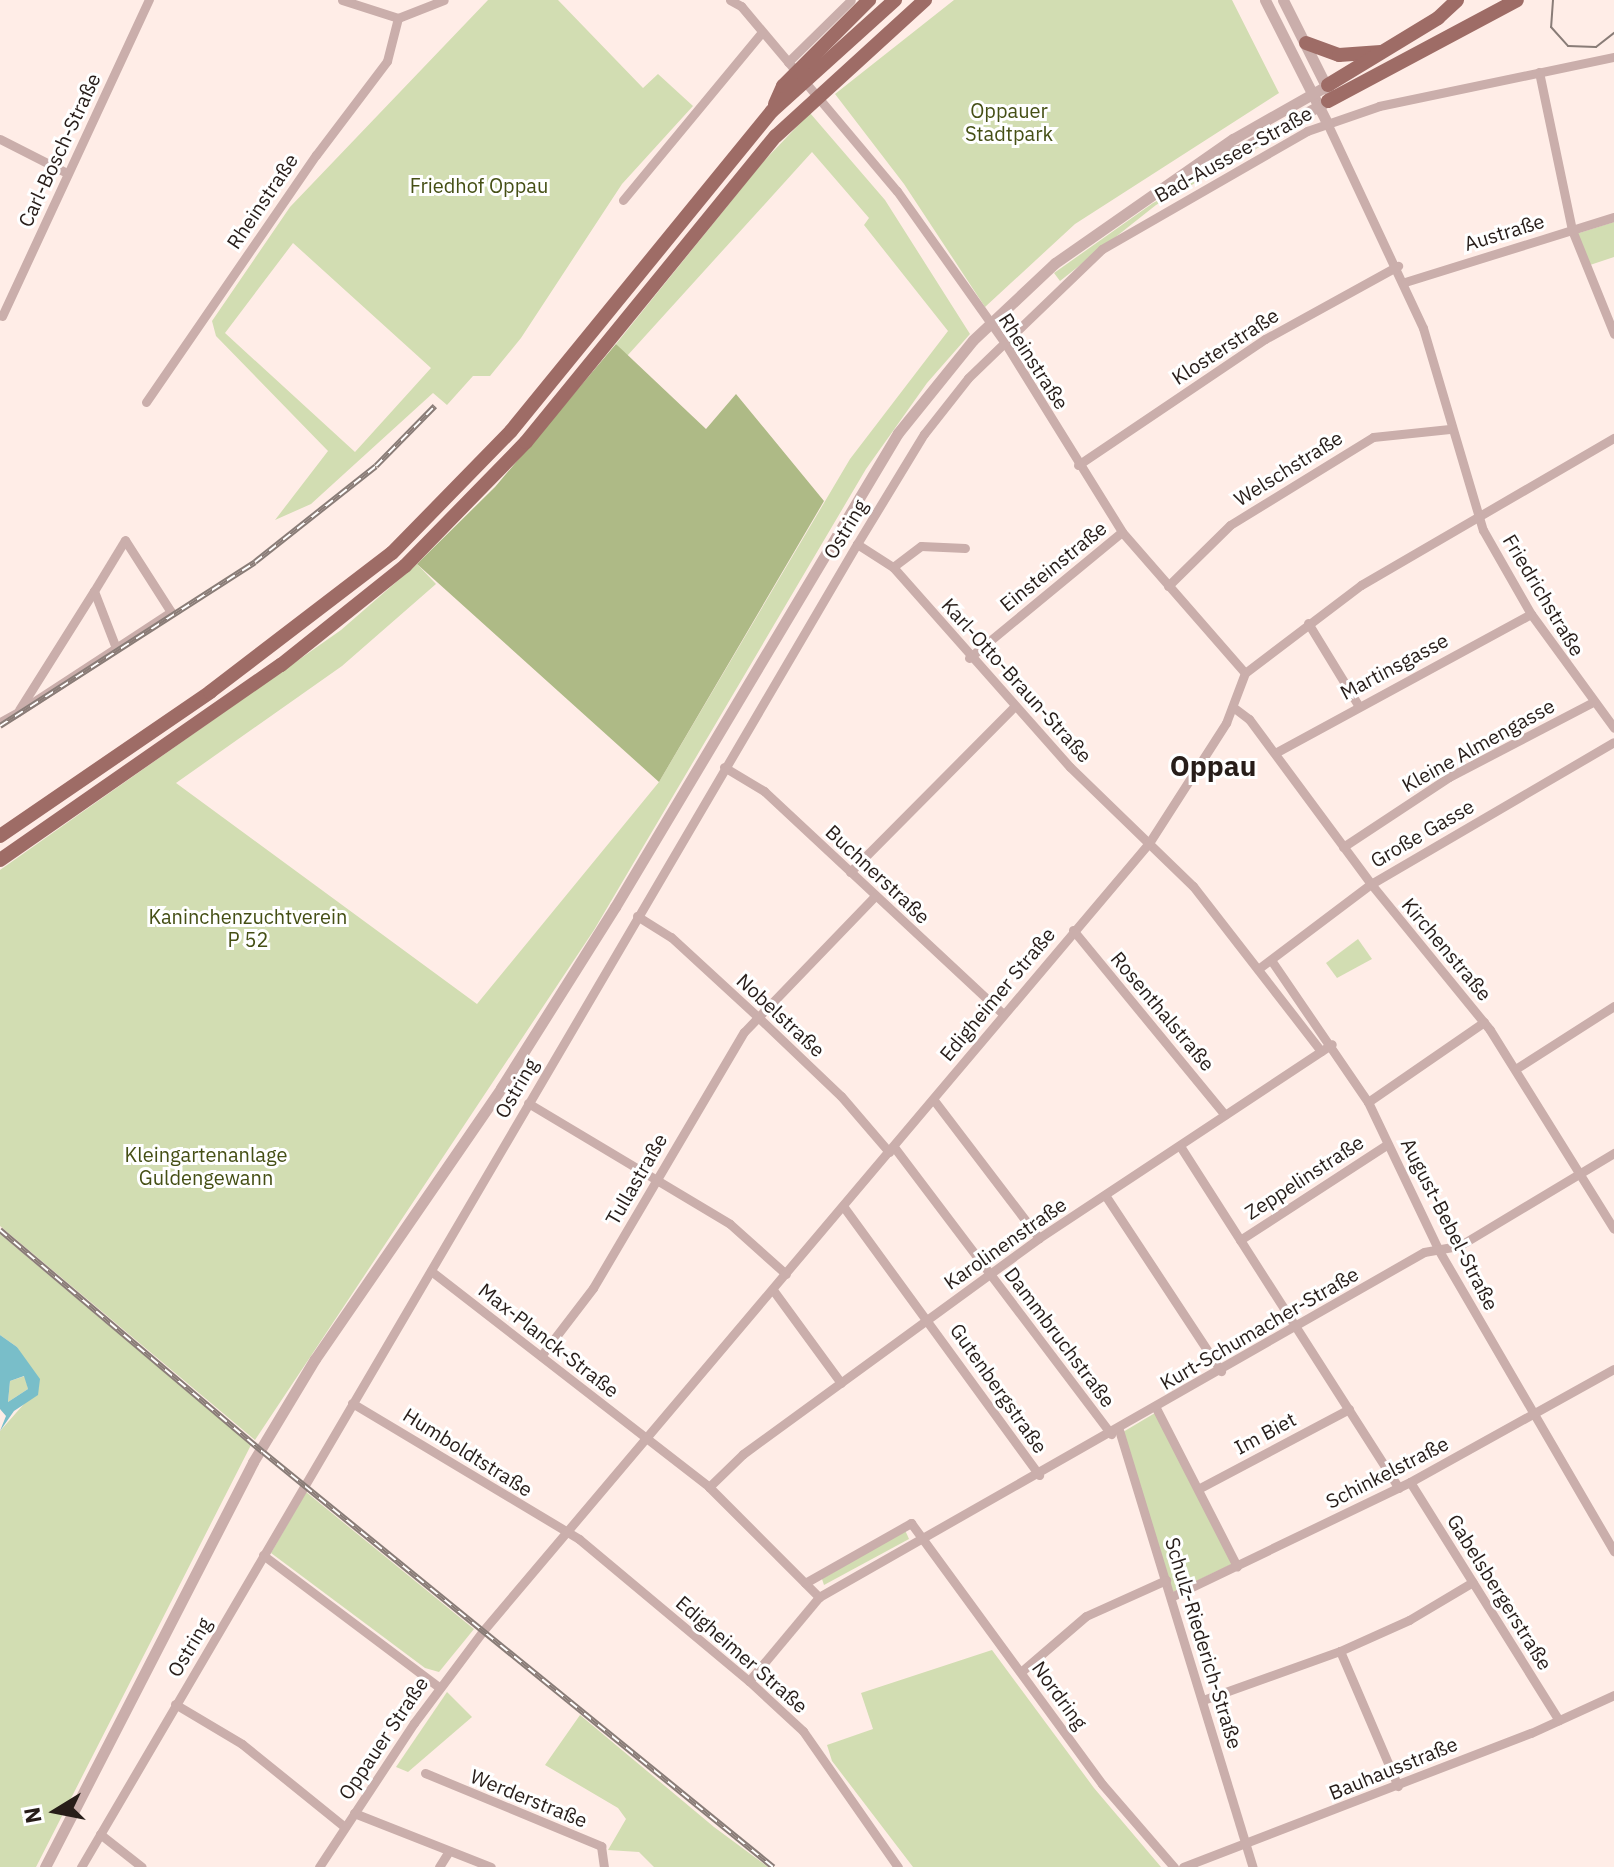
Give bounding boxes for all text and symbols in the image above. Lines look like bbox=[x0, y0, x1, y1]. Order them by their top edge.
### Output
street label: Carl-Bosch-Straße bbox=[13, 69, 105, 231]
park label: Oppauer Stadtpark bbox=[965, 98, 1053, 145]
street label: Bad-Aussee-Straße bbox=[1150, 101, 1316, 207]
street label: Rheinstraße bbox=[221, 149, 303, 253]
park label: Friedhof Oppau bbox=[410, 173, 548, 197]
street label: Austraße bbox=[1461, 208, 1547, 256]
street label: Klosterstraße bbox=[1167, 303, 1283, 389]
street label: Rheinstraße bbox=[994, 308, 1074, 414]
street label: Welschstraße bbox=[1229, 425, 1347, 511]
street label: Ostring bbox=[818, 495, 872, 563]
street label: Einsteinstraße bbox=[995, 516, 1111, 616]
street label: Friedrichstraße bbox=[1498, 530, 1590, 660]
street label: Karl-Otto-Braun-Straße bbox=[937, 593, 1097, 767]
street label: Martinsgasse bbox=[1336, 628, 1452, 704]
street label: Kleine Almengasse bbox=[1398, 693, 1558, 797]
district label: Oppau bbox=[1170, 749, 1256, 783]
street label: Große Gasse bbox=[1366, 794, 1478, 872]
street label: Buchnerstraße bbox=[821, 820, 935, 928]
street label: Kirchenstraße bbox=[1397, 893, 1497, 1005]
park label: Kaninchenzuchtverein P 52 bbox=[149, 905, 347, 952]
street label: Edigheimer Straße bbox=[934, 922, 1060, 1066]
street label: Rosenthalstraße bbox=[1106, 946, 1220, 1076]
street label: Nobelstraße bbox=[732, 968, 830, 1062]
street label: Ostring bbox=[489, 1054, 543, 1122]
street label: Tullastraße bbox=[600, 1129, 672, 1229]
street label: Zeppelinstraße bbox=[1240, 1130, 1368, 1224]
street label: August-Bebel-Straße bbox=[1396, 1134, 1504, 1314]
park label: Kleingartenanlage Guldengewann bbox=[125, 1143, 287, 1190]
street label: Karolinenstraße bbox=[939, 1192, 1071, 1294]
street label: Kurt-Schumacher-Straße bbox=[1155, 1261, 1363, 1395]
street label: Dammbruchstraße bbox=[1000, 1262, 1120, 1412]
street label: Max-Planck-Straße bbox=[474, 1278, 624, 1402]
street label: Gutenbergstraße bbox=[945, 1318, 1053, 1458]
street label: Humboldtstraße bbox=[399, 1403, 537, 1501]
street label: Im Biet bbox=[1230, 1407, 1300, 1459]
street label: Schinkelstraße bbox=[1322, 1431, 1452, 1513]
street label: Gabelsbergerstraße bbox=[1442, 1510, 1558, 1674]
street label: Schulz-Riederich-Straße bbox=[1160, 1534, 1248, 1752]
street label: Edigheimer Straße bbox=[671, 1590, 813, 1718]
street label: Ostring bbox=[162, 1613, 216, 1681]
street label: Nordring bbox=[1027, 1656, 1093, 1734]
street label: Oppauer Straße bbox=[333, 1672, 433, 1804]
street label: Bauhausstraße bbox=[1325, 1731, 1461, 1805]
street label: Werderstraße bbox=[467, 1764, 591, 1832]
north arrow bbox=[16, 1771, 96, 1851]
text: N bbox=[16, 1805, 48, 1826]

